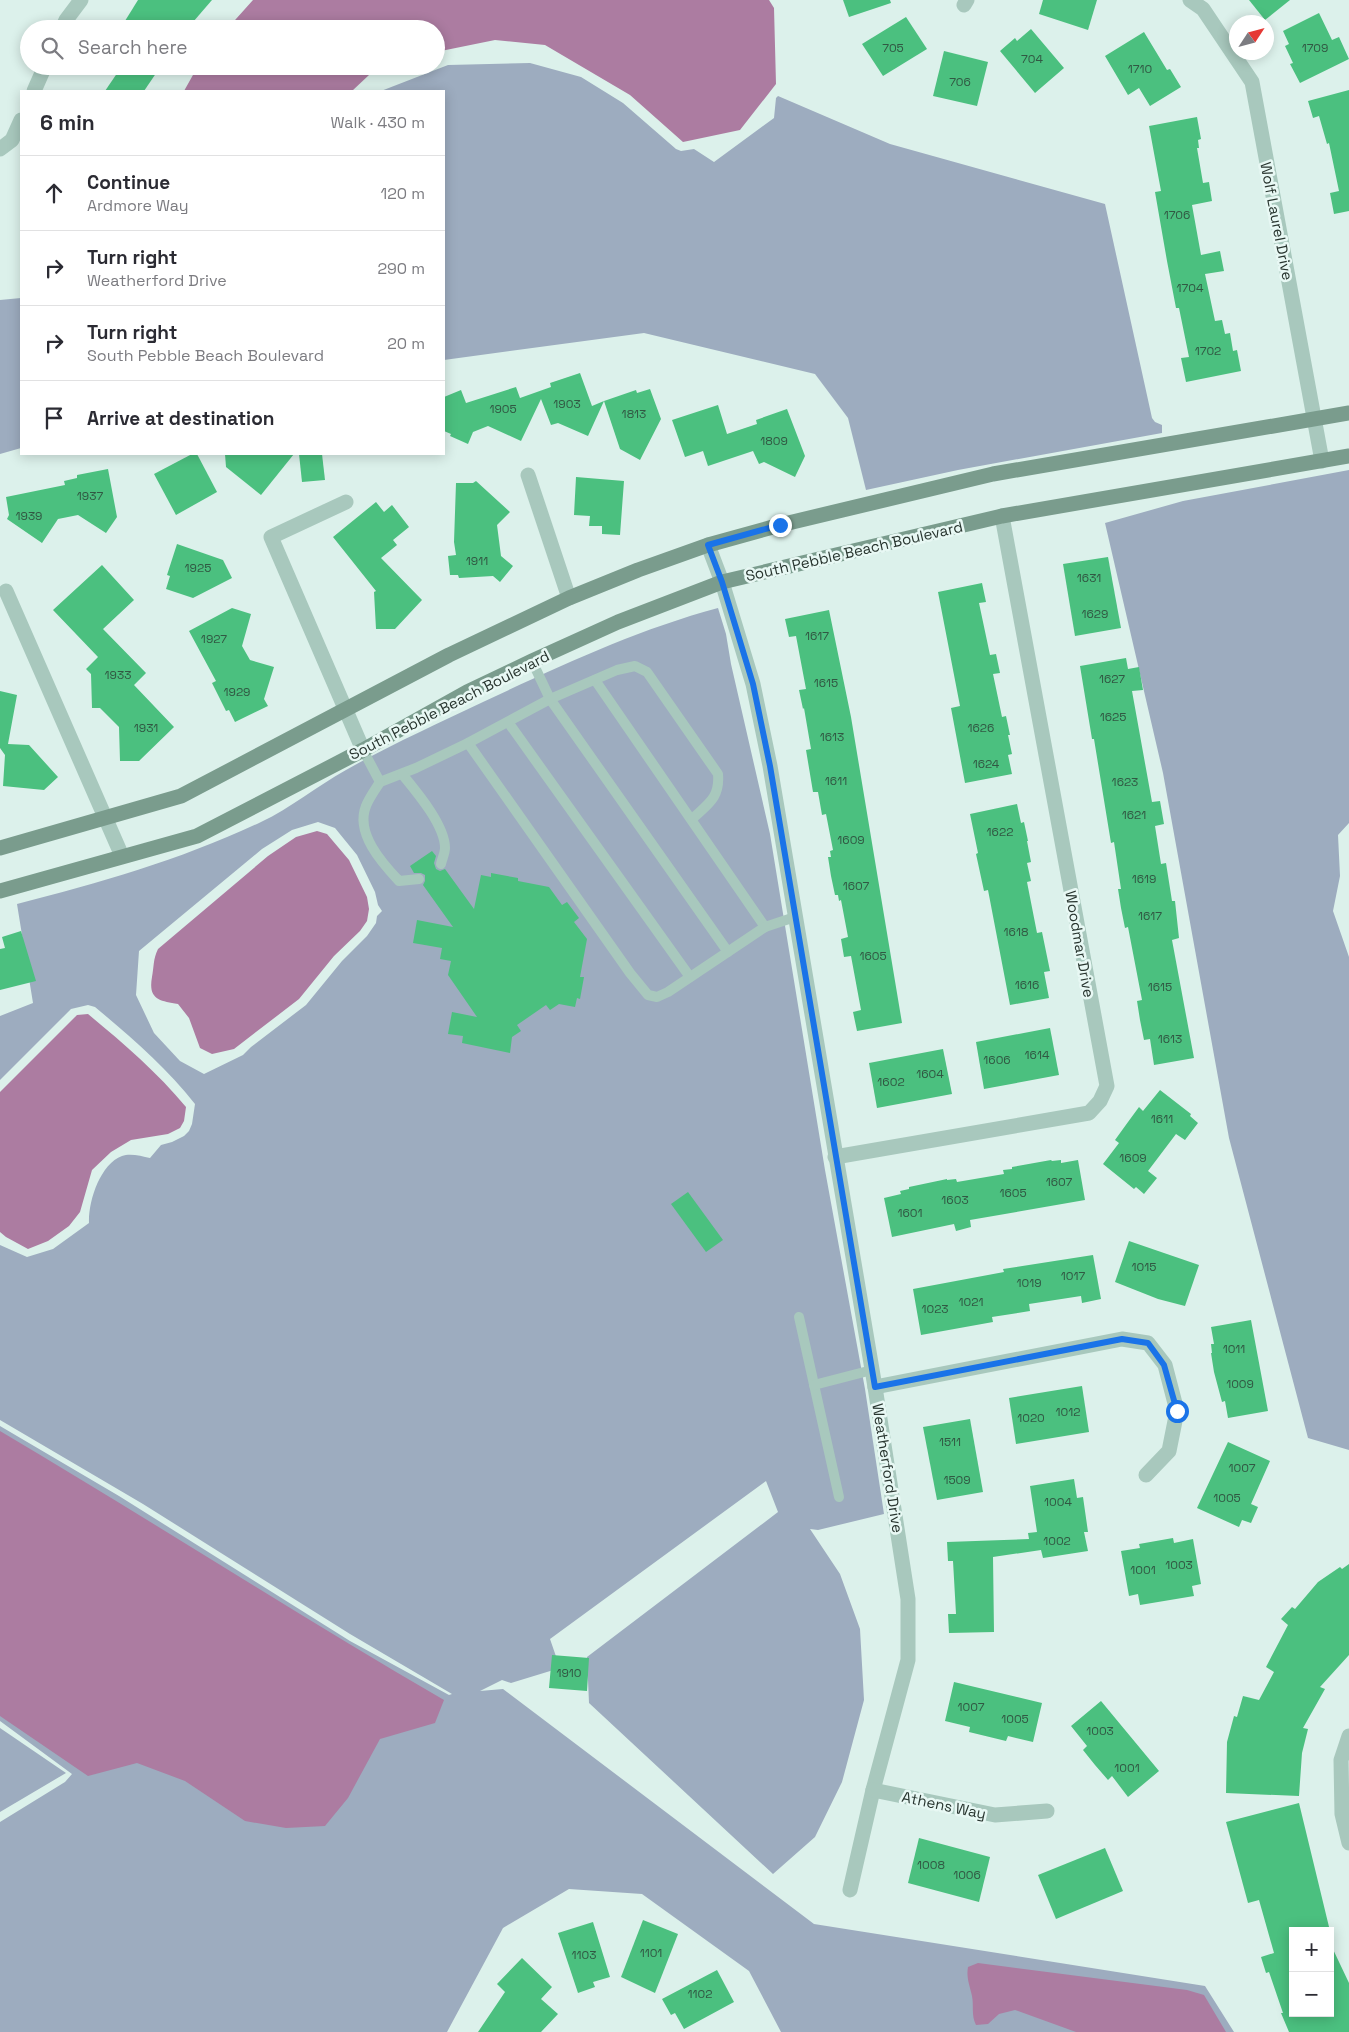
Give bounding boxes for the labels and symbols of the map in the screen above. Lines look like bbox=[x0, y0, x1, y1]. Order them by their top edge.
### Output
north arrow bbox=[1229, 15, 1274, 60]
house number: 705 bbox=[882, 40, 904, 56]
house number: 1709 bbox=[1302, 40, 1328, 56]
house number: 704 bbox=[1021, 51, 1043, 67]
house number: 1710 bbox=[1128, 61, 1152, 77]
house number: 706 bbox=[949, 74, 971, 90]
street label: Wolf Laurel Drive bbox=[1256, 160, 1298, 282]
house number: 1706 bbox=[1164, 207, 1190, 223]
house number: 1704 bbox=[1177, 280, 1204, 296]
house number: 1702 bbox=[1195, 343, 1221, 359]
house number: 1903 bbox=[553, 396, 581, 412]
house number: 1905 bbox=[489, 401, 517, 417]
house number: 1813 bbox=[622, 406, 646, 422]
house number: 1809 bbox=[760, 433, 788, 449]
house number: 1937 bbox=[77, 488, 103, 504]
house number: 1939 bbox=[16, 508, 42, 524]
route end bbox=[769, 514, 792, 537]
street label: South Pebble Beach Boulevard bbox=[744, 517, 964, 585]
house number: 1911 bbox=[466, 553, 488, 569]
house number: 1925 bbox=[185, 560, 211, 576]
house number: 1631 bbox=[1077, 570, 1101, 586]
house number: 1629 bbox=[1082, 606, 1108, 622]
house number: 1617 bbox=[805, 628, 829, 644]
house number: 1927 bbox=[201, 631, 227, 647]
street label: South Pebble Beach Boulevard bbox=[346, 646, 552, 764]
house number: 1933 bbox=[105, 667, 131, 683]
house number: 1627 bbox=[1099, 671, 1125, 687]
house number: 1615 bbox=[814, 675, 838, 691]
house number: 1929 bbox=[224, 684, 250, 700]
house number: 1625 bbox=[1100, 709, 1126, 725]
house number: 1931 bbox=[134, 720, 158, 736]
house number: 1626 bbox=[968, 720, 994, 736]
house number: 1613 bbox=[820, 729, 844, 745]
house number: 1624 bbox=[973, 756, 1000, 772]
house number: 1611 bbox=[825, 773, 847, 789]
house number: 1623 bbox=[1112, 774, 1138, 790]
house number: 1621 bbox=[1122, 807, 1146, 823]
house number: 1622 bbox=[987, 824, 1013, 840]
house number: 1609 bbox=[837, 832, 865, 848]
house number: 1619 bbox=[1132, 871, 1156, 887]
house number: 1607 bbox=[843, 878, 870, 894]
street label: Woodmar Drive bbox=[1061, 889, 1099, 999]
house number: 1617 bbox=[1138, 908, 1162, 924]
house number: 1618 bbox=[1004, 924, 1028, 940]
house number: 1605 bbox=[859, 948, 887, 964]
house number: 1616 bbox=[1015, 977, 1039, 993]
house number: 1615 bbox=[1148, 979, 1172, 995]
house number: 1613 bbox=[1158, 1031, 1182, 1047]
house number: 1614 bbox=[1025, 1047, 1050, 1063]
house number: 1606 bbox=[983, 1052, 1011, 1068]
house number: 1604 bbox=[916, 1066, 944, 1082]
house number: 1602 bbox=[877, 1074, 905, 1090]
house number: 1611 bbox=[1151, 1111, 1173, 1127]
house number: 1609 bbox=[1119, 1150, 1147, 1166]
house number: 1607 bbox=[1046, 1174, 1073, 1190]
house number: 1605 bbox=[999, 1185, 1027, 1201]
house number: 1603 bbox=[941, 1192, 969, 1208]
house number: 1601 bbox=[897, 1205, 923, 1221]
house number: 1015 bbox=[1132, 1259, 1156, 1275]
house number: 1017 bbox=[1061, 1268, 1085, 1284]
house number: 1019 bbox=[1016, 1275, 1042, 1291]
house number: 1021 bbox=[959, 1294, 983, 1310]
house number: 1023 bbox=[921, 1301, 949, 1317]
house number: 1011 bbox=[1223, 1341, 1245, 1357]
house number: 1009 bbox=[1226, 1376, 1254, 1392]
route start bbox=[1166, 1400, 1189, 1423]
street label: Weatherford Drive bbox=[868, 1402, 908, 1534]
house number: 1012 bbox=[1056, 1404, 1080, 1420]
house number: 1020 bbox=[1017, 1410, 1045, 1426]
house number: 1511 bbox=[939, 1434, 961, 1450]
house number: 1007 bbox=[1229, 1460, 1256, 1476]
house number: 1509 bbox=[943, 1472, 971, 1488]
house number: 1005 bbox=[1213, 1490, 1241, 1506]
house number: 1004 bbox=[1044, 1494, 1072, 1510]
house number: 1002 bbox=[1043, 1533, 1071, 1549]
house number: 1003 bbox=[1165, 1557, 1193, 1573]
house number: 1001 bbox=[1130, 1562, 1156, 1578]
house number: 1910 bbox=[556, 1665, 582, 1681]
house number: 1007 bbox=[958, 1699, 985, 1715]
house number: 1005 bbox=[1001, 1711, 1029, 1727]
house number: 1003 bbox=[1086, 1723, 1114, 1739]
house number: 1001 bbox=[1114, 1760, 1140, 1776]
street label: Athens Way bbox=[900, 1787, 988, 1823]
house number: 1008 bbox=[917, 1857, 945, 1873]
house number: 1006 bbox=[953, 1867, 981, 1883]
house number: 1101 bbox=[640, 1945, 662, 1961]
house number: 1103 bbox=[572, 1947, 596, 1963]
house number: 1102 bbox=[688, 1986, 712, 2002]

